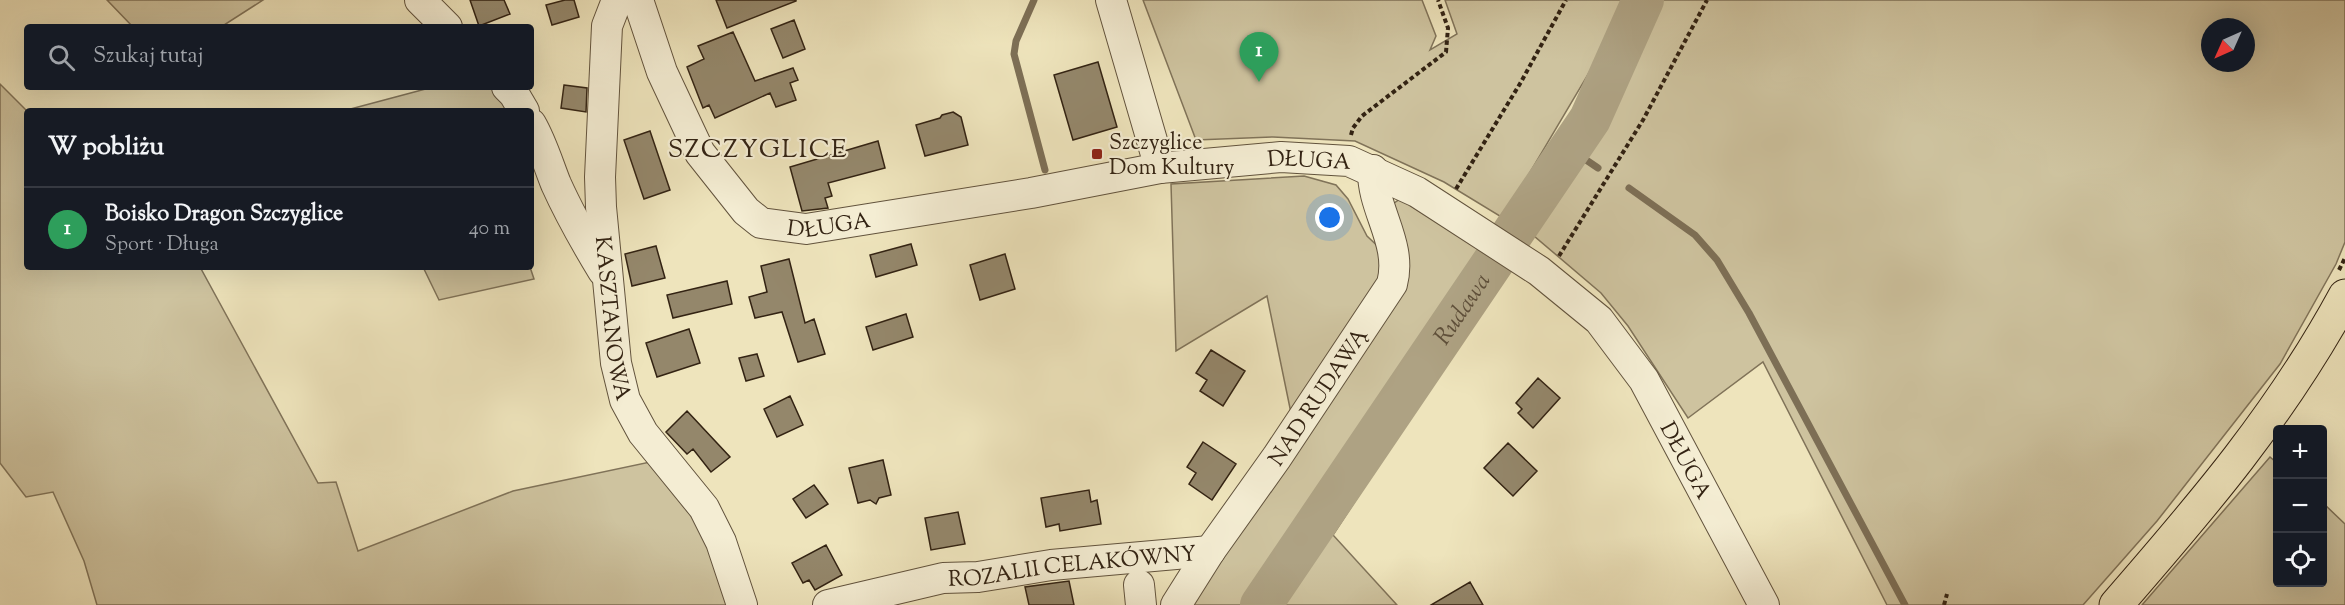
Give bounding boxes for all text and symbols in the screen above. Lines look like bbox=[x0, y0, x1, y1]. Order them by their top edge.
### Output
north arrow bbox=[2201, 18, 2255, 72]
search box bbox=[24, 24, 534, 90]
pin: 1 bbox=[1240, 32, 1278, 82]
icon: search bbox=[45, 41, 78, 74]
text: Szukaj tutaj bbox=[93, 41, 204, 73]
place label: Szczyglice Dom Kultury bbox=[1109, 128, 1235, 185]
text: W pobliżu bbox=[48, 129, 164, 166]
district label: SZCZYGLICE bbox=[668, 132, 848, 169]
street label: DŁUGA bbox=[1266, 144, 1352, 180]
marker: Szczyglice Dom Kultury bbox=[1090, 147, 1104, 161]
text: Boisko Dragon Szczyglice bbox=[105, 199, 343, 231]
your location bbox=[1315, 203, 1344, 232]
street label: DŁUGA bbox=[785, 206, 873, 248]
text: 1 bbox=[64, 215, 71, 244]
text: 40 m bbox=[469, 215, 510, 244]
text: Sport · Długa bbox=[105, 231, 219, 260]
street label: KASZTANOWA bbox=[585, 235, 638, 405]
water label: Rudawa bbox=[1427, 267, 1500, 352]
street label: NAD RUDAWĄ bbox=[1262, 322, 1377, 474]
street label: DŁUGA bbox=[1650, 417, 1718, 506]
map controls bbox=[2273, 425, 2327, 587]
button: + bbox=[2273, 425, 2327, 479]
button: − bbox=[2273, 479, 2327, 533]
button: locate bbox=[2273, 533, 2327, 587]
street label: ROZALII CELAKÓWNY bbox=[948, 539, 1198, 597]

